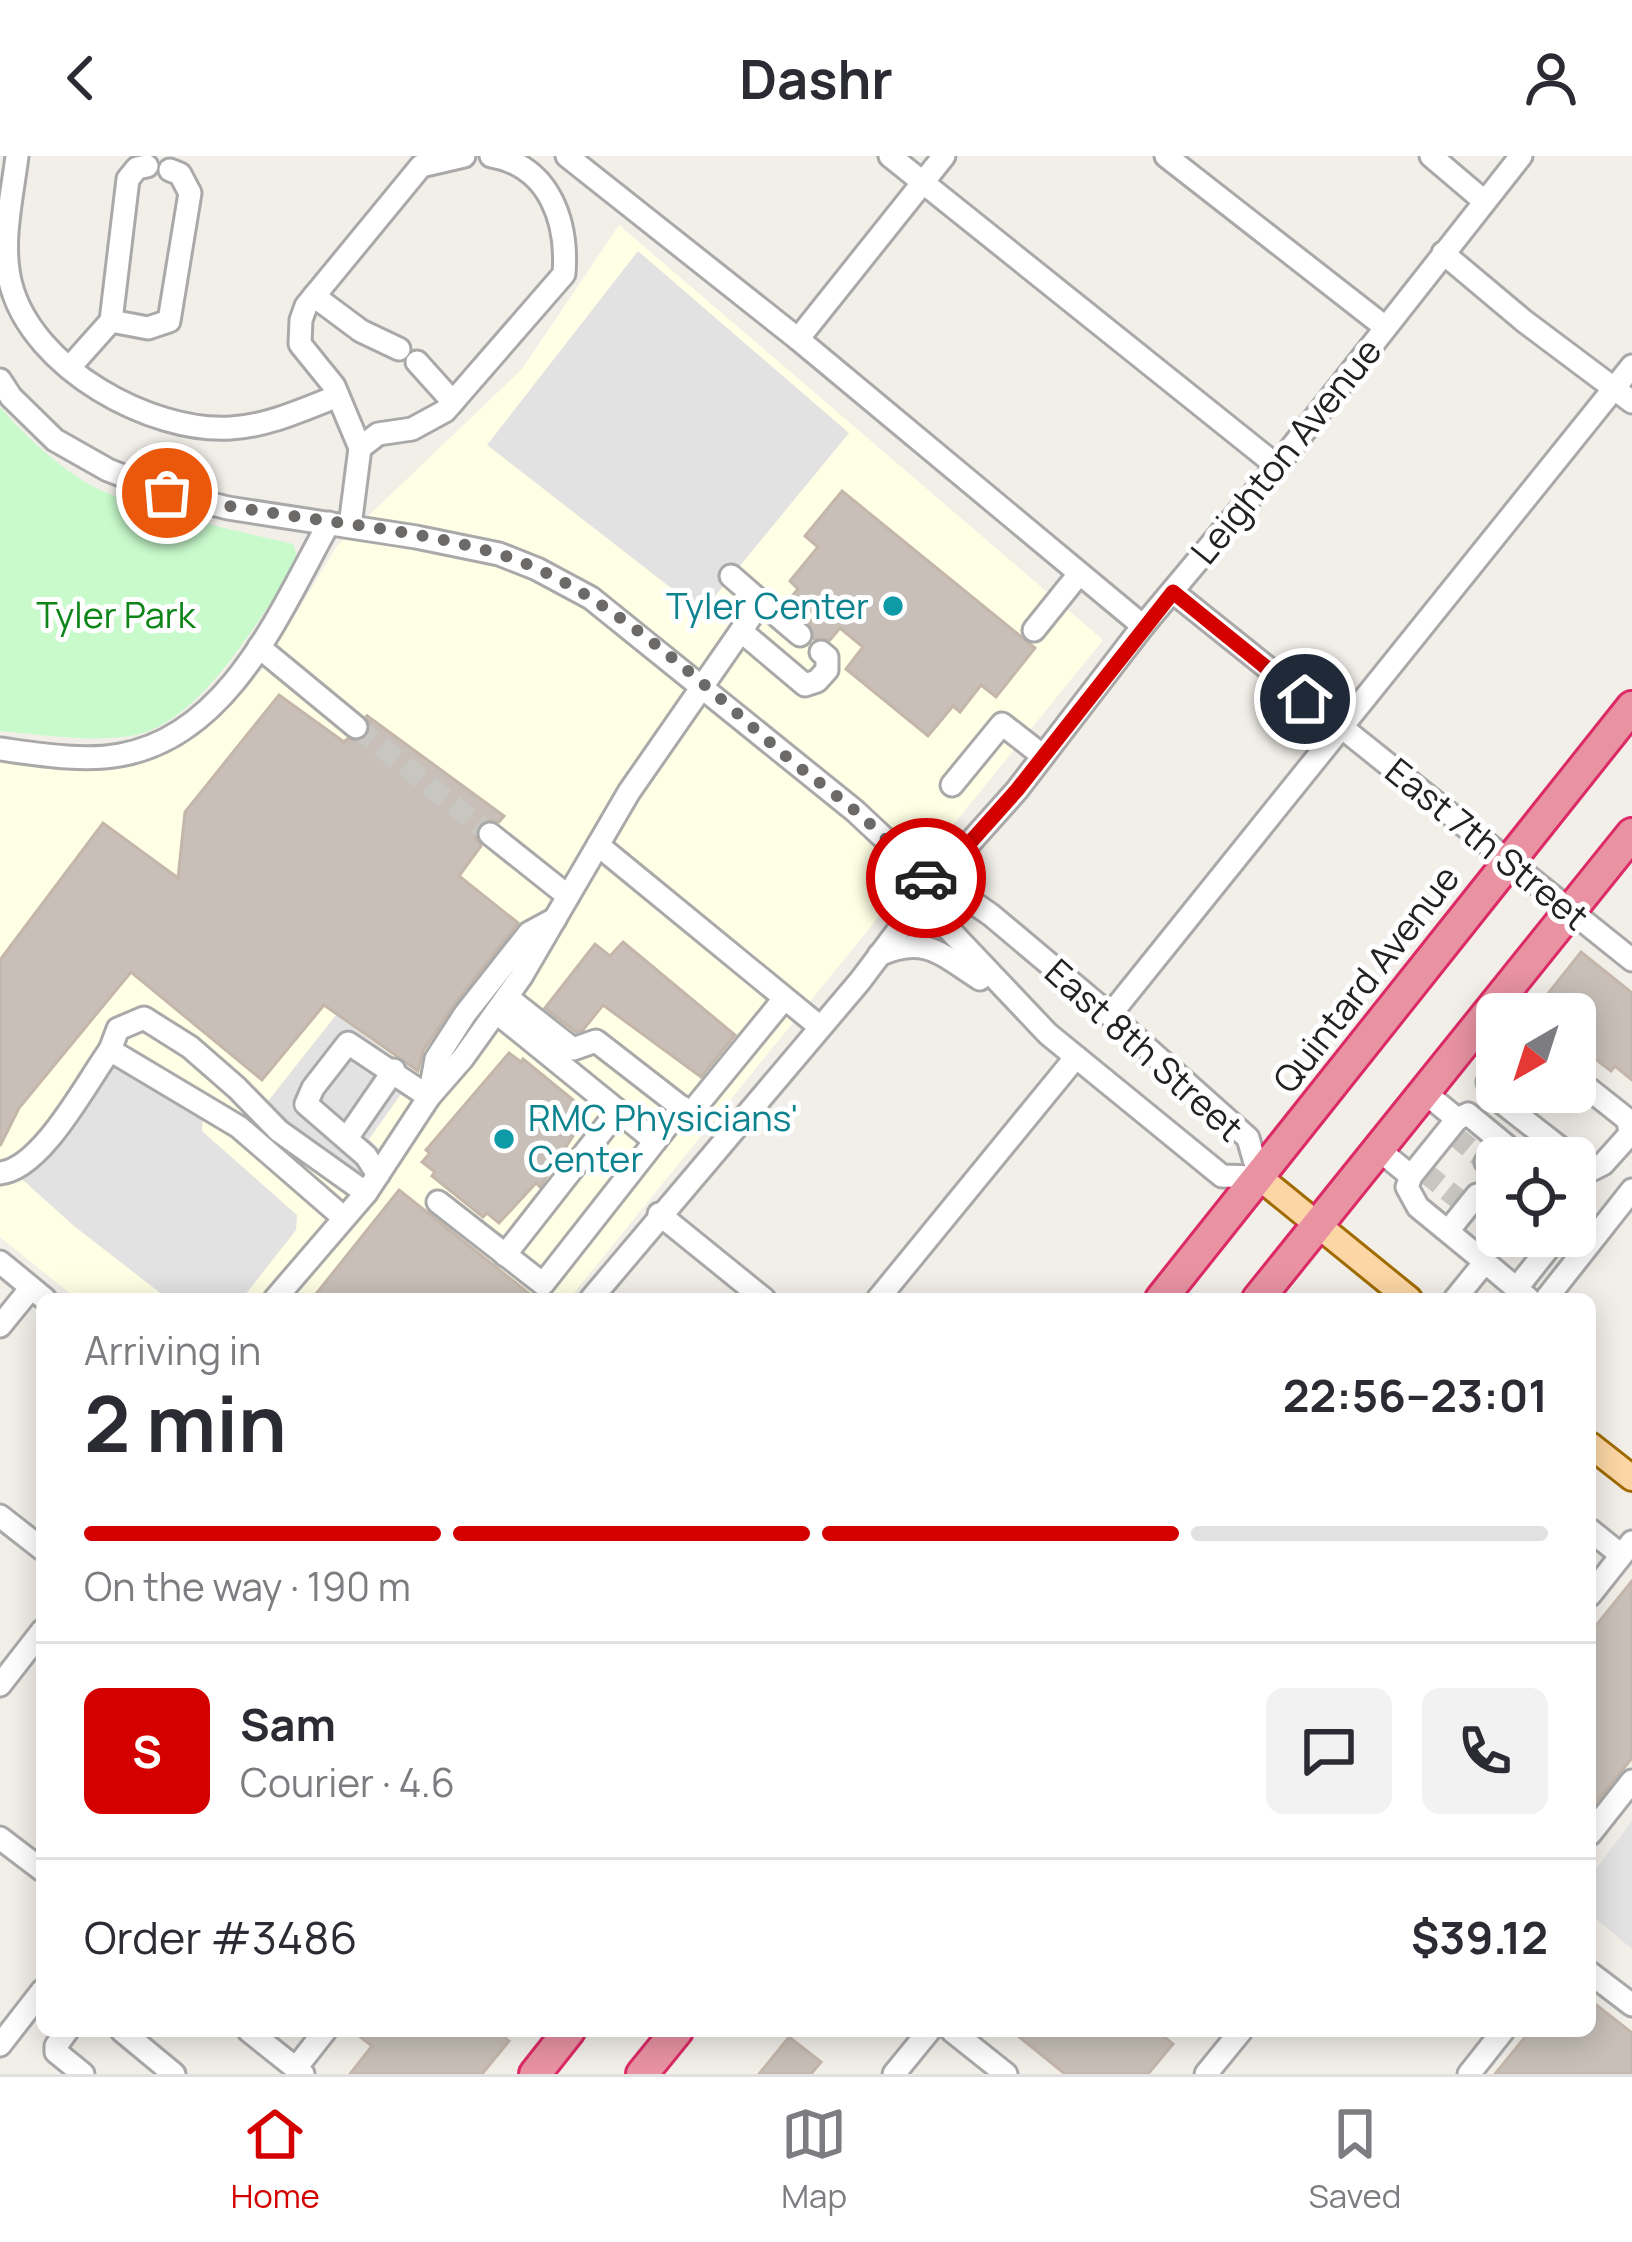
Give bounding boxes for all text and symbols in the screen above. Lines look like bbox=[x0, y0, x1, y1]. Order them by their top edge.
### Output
text: Dashr bbox=[739, 41, 893, 115]
icon: back bbox=[48, 45, 114, 111]
icon: person bbox=[1518, 45, 1584, 111]
street label: Leighton Avenue bbox=[1179, 327, 1392, 574]
pin bbox=[116, 442, 218, 544]
icon: bag bbox=[134, 460, 200, 526]
place label: Tyler Center bbox=[666, 581, 869, 630]
park label: Tyler Park bbox=[36, 590, 197, 639]
marker: Tyler Center bbox=[880, 593, 906, 619]
pin bbox=[1254, 648, 1356, 750]
icon: home bbox=[1272, 666, 1338, 732]
street label: East 7th Street bbox=[1376, 747, 1599, 941]
courier bbox=[866, 818, 986, 938]
icon: car bbox=[893, 845, 959, 911]
street label: Quintard Avenue bbox=[1261, 855, 1470, 1103]
street label: East 8th Street bbox=[1035, 948, 1254, 1152]
north arrow bbox=[1476, 993, 1596, 1113]
map controls bbox=[1476, 993, 1596, 1257]
place label: RMC Physicians' Center bbox=[528, 1093, 798, 1183]
marker: RMC Physicians' Center bbox=[491, 1126, 517, 1152]
button: locate bbox=[1476, 1137, 1596, 1257]
text: Arriving in bbox=[84, 1323, 261, 1377]
text: 22:56–23:01 bbox=[1283, 1364, 1548, 1426]
text: 2 min bbox=[84, 1369, 287, 1475]
text: On the way · 190 m bbox=[84, 1559, 411, 1613]
button: chat bbox=[1266, 1688, 1392, 1814]
button: phone bbox=[1422, 1688, 1548, 1814]
text: Sam bbox=[240, 1693, 336, 1755]
text: S bbox=[132, 1720, 162, 1782]
text: Courier · 4.6 bbox=[240, 1755, 455, 1809]
text: Order #3486 bbox=[84, 1906, 357, 1968]
text: $39.12 bbox=[1411, 1906, 1548, 1968]
tab: Home bbox=[231, 2101, 320, 2218]
tab: Map bbox=[781, 2101, 847, 2218]
tab: Saved bbox=[1308, 2101, 1401, 2218]

